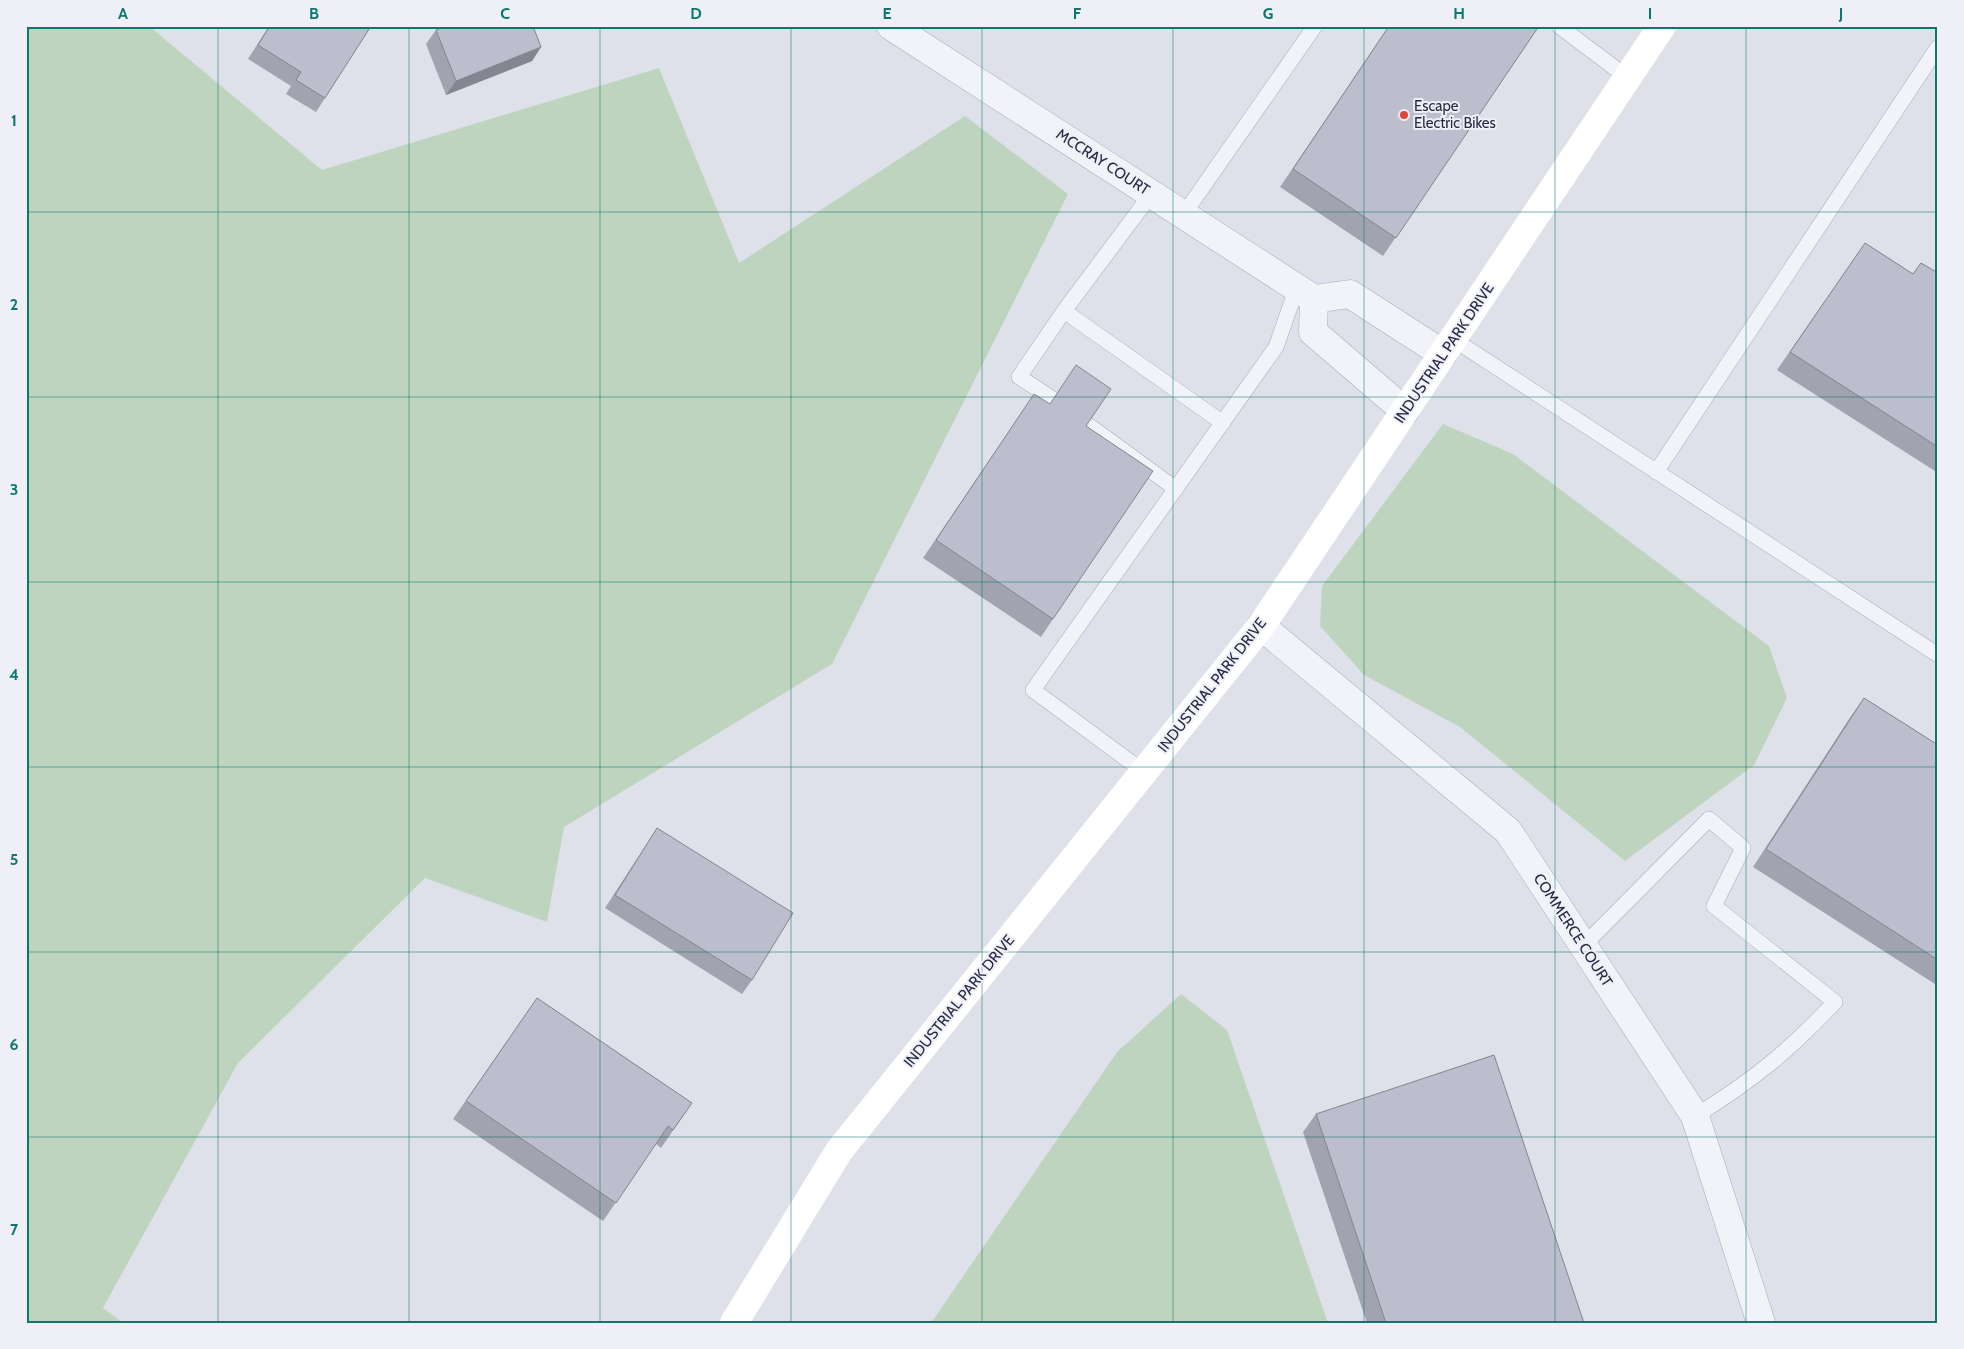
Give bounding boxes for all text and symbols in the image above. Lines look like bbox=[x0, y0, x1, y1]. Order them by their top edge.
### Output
text: A bbox=[118, 4, 128, 23]
text: B bbox=[309, 4, 319, 23]
text: C bbox=[500, 4, 510, 23]
text: D bbox=[690, 4, 702, 23]
text: E bbox=[882, 4, 892, 23]
text: F bbox=[1073, 4, 1082, 23]
text: G bbox=[1263, 4, 1273, 23]
text: H bbox=[1453, 4, 1465, 23]
text: I bbox=[1648, 4, 1652, 23]
text: J bbox=[1838, 4, 1843, 23]
place label: Escape Electric Bikes bbox=[1414, 97, 1496, 132]
marker: Escape Electric Bikes bbox=[1398, 109, 1410, 121]
text: 1 bbox=[11, 111, 17, 130]
street label: MCCRAY COURT bbox=[1053, 125, 1153, 199]
street label: INDUSTRIAL PARK DRIVE bbox=[1390, 279, 1498, 427]
text: 2 bbox=[10, 295, 18, 314]
text: 3 bbox=[10, 480, 18, 499]
street label: INDUSTRIAL PARK DRIVE bbox=[1154, 614, 1270, 756]
text: 4 bbox=[9, 665, 19, 684]
text: 5 bbox=[10, 850, 18, 869]
street label: COMMERCE COURT bbox=[1530, 870, 1616, 990]
street label: INDUSTRIAL PARK DRIVE bbox=[900, 931, 1018, 1071]
text: 6 bbox=[10, 1035, 19, 1054]
text: 7 bbox=[10, 1220, 19, 1239]

